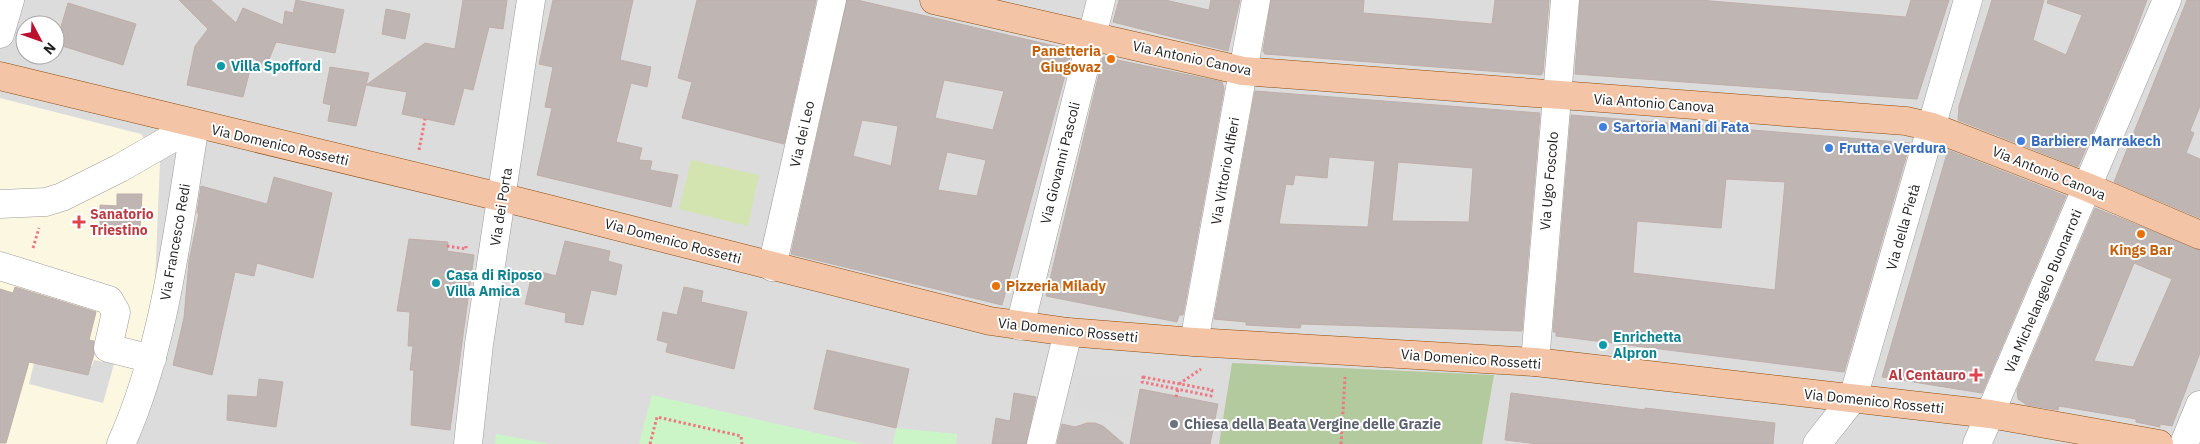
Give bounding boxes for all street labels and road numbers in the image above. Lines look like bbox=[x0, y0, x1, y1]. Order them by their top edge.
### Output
street label: Via Antonio Canova bbox=[1131, 37, 1254, 80]
street label: Via Antonio Canova bbox=[1593, 90, 1716, 116]
street label: Via dei Leo bbox=[786, 99, 818, 169]
street label: Via Giovanni Pascoli bbox=[1036, 100, 1084, 226]
street label: Via Vittorio Alfieri bbox=[1207, 116, 1243, 226]
street label: Via Domenico Rossetti bbox=[210, 120, 350, 170]
street label: Via Ugo Foscolo bbox=[1536, 131, 1562, 231]
street label: Via Antonio Canova bbox=[1989, 142, 2109, 204]
street label: Via dei Porta bbox=[486, 166, 516, 247]
street label: Via della Pietà bbox=[1882, 181, 1924, 272]
street label: Via Francesco Redi bbox=[156, 182, 194, 302]
street label: Via Michelangelo Buonarroti bbox=[2000, 206, 2086, 376]
street label: Via Domenico Rossetti bbox=[603, 214, 743, 268]
street label: Via Domenico Rossetti bbox=[997, 314, 1139, 346]
street label: Via Domenico Rossetti bbox=[1400, 345, 1542, 373]
street label: Via Domenico Rossetti bbox=[1803, 385, 1945, 417]

